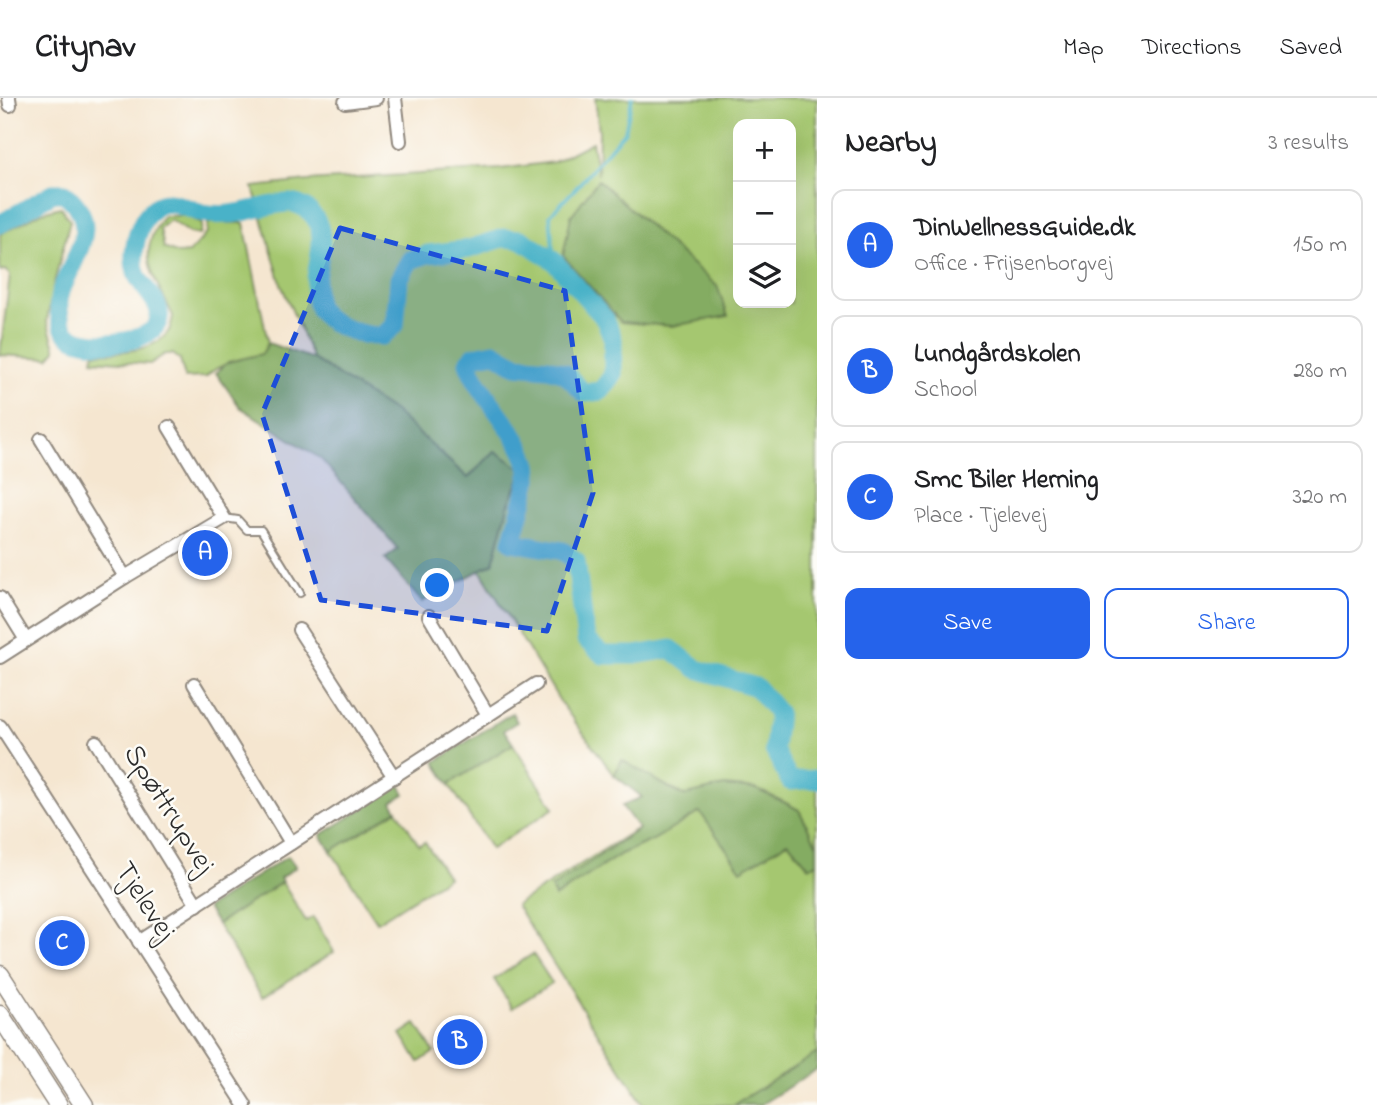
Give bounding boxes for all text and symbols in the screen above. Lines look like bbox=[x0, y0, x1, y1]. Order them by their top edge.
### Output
text: Citynav bbox=[35, 24, 135, 72]
text: Map bbox=[1063, 31, 1104, 66]
text: Directions bbox=[1142, 31, 1241, 66]
text: Saved bbox=[1279, 31, 1342, 66]
map controls bbox=[733, 119, 796, 308]
button: + bbox=[733, 119, 796, 182]
text: Nearby bbox=[845, 122, 937, 166]
text: 3 results bbox=[1268, 127, 1349, 160]
button: − bbox=[733, 182, 796, 245]
text: DinWellnessGuide.dk bbox=[914, 210, 1135, 248]
text: A bbox=[863, 229, 877, 262]
text: 150 m bbox=[1293, 229, 1347, 262]
button: layers bbox=[733, 245, 796, 308]
text: Office · Frijsenborgvej bbox=[914, 248, 1112, 281]
text: Lundgårdskolen bbox=[914, 336, 1080, 374]
text: B bbox=[862, 355, 878, 388]
text: 280 m bbox=[1293, 355, 1347, 388]
text: School bbox=[914, 374, 977, 407]
text: Smc Biler Herning bbox=[914, 462, 1099, 500]
text: C bbox=[864, 481, 876, 514]
text: 320 m bbox=[1293, 481, 1347, 514]
text: Place · Tjelevej bbox=[914, 500, 1046, 533]
pin: A bbox=[182, 527, 228, 579]
your location bbox=[420, 568, 454, 602]
button: Save bbox=[845, 588, 1090, 659]
button: Share bbox=[1104, 588, 1349, 659]
street label: Spøttrupvej bbox=[111, 736, 226, 884]
street label: Tjelevej bbox=[102, 854, 187, 951]
pin: C bbox=[39, 917, 85, 969]
pin: B bbox=[437, 1016, 483, 1068]

